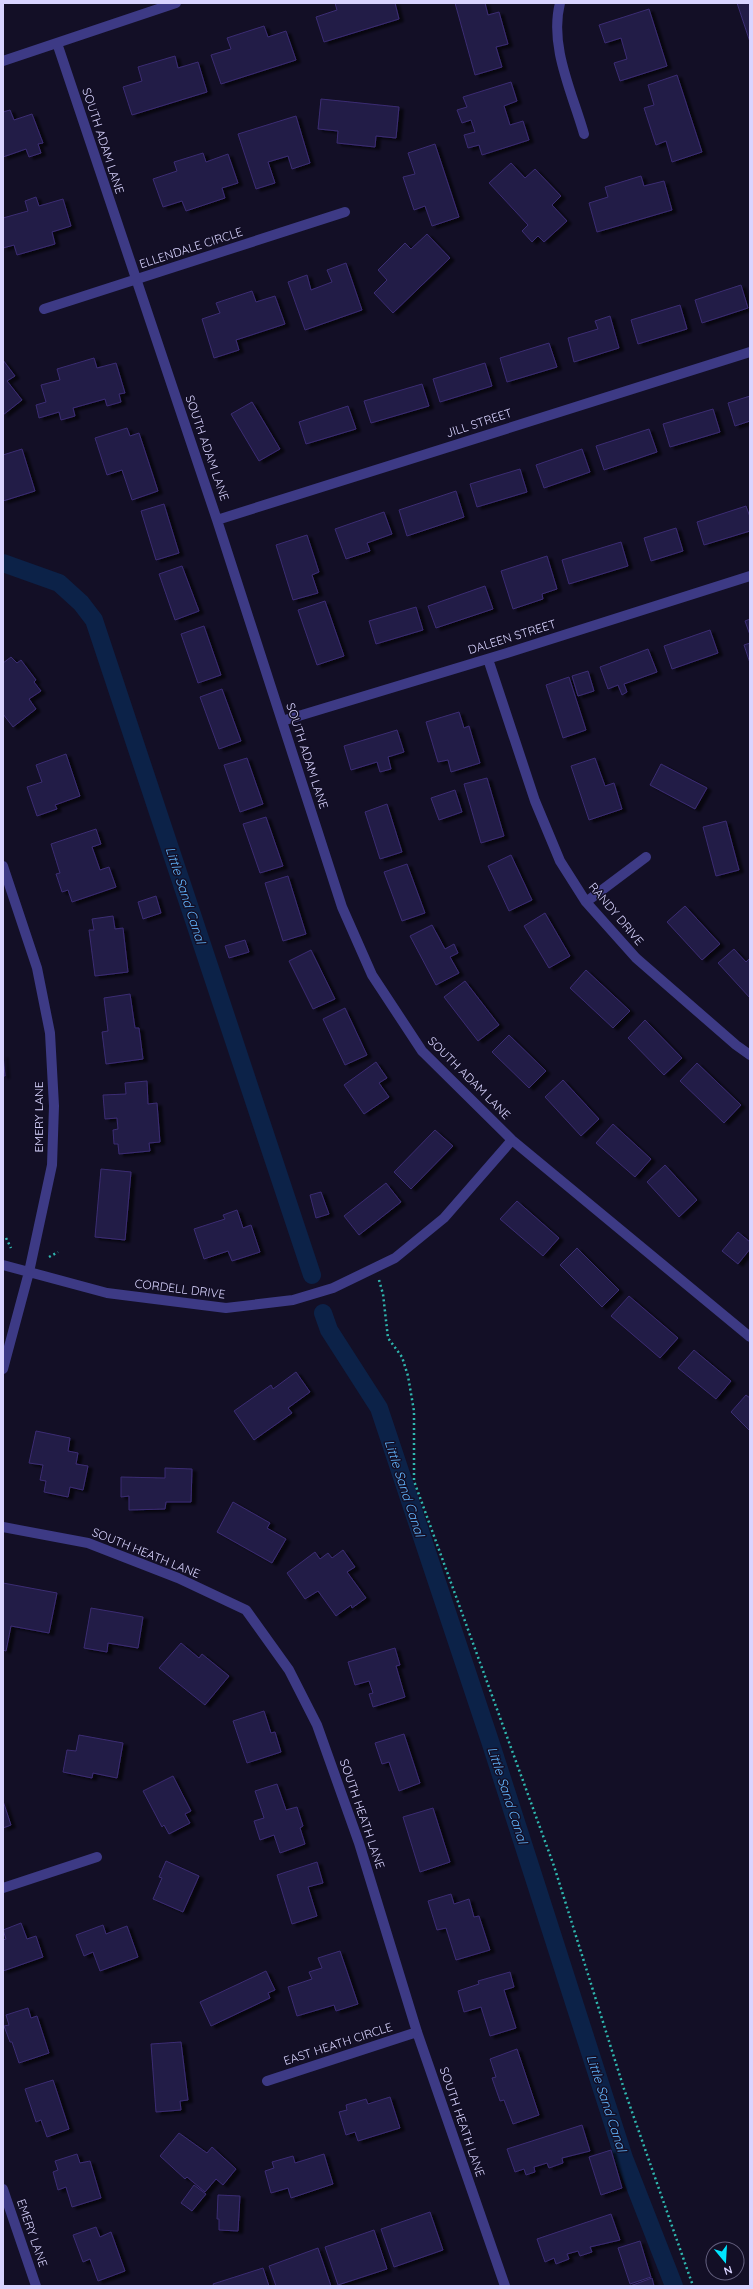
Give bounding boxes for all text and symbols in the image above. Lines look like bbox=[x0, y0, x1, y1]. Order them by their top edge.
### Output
street label: SOUTH ADAM LANE bbox=[79, 86, 128, 196]
street label: ELLENDALE CIRCLE bbox=[137, 224, 245, 271]
street label: SOUTH ADAM LANE bbox=[182, 393, 233, 503]
street label: JILL STREET bbox=[444, 405, 514, 440]
street label: DALEEN STREET bbox=[466, 616, 558, 657]
street label: SOUTH ADAM LANE bbox=[283, 701, 332, 811]
water label: Little Sand Canal bbox=[163, 844, 210, 947]
street label: RANDY DRIVE bbox=[586, 879, 647, 948]
street label: SOUTH ADAM LANE bbox=[425, 1033, 514, 1122]
street label: EMERY LANE bbox=[31, 1081, 46, 1153]
street label: CORDELL DRIVE bbox=[134, 1276, 226, 1302]
water label: Little Sand Canal bbox=[382, 1437, 429, 1540]
street label: SOUTH HEATH LANE bbox=[90, 1524, 203, 1581]
water label: Little Sand Canal bbox=[485, 1744, 532, 1847]
street label: SOUTH HEATH LANE bbox=[337, 1757, 388, 1871]
street label: EAST HEATH CIRCLE bbox=[282, 2019, 394, 2068]
water label: Little Sand Canal bbox=[584, 2052, 631, 2155]
street label: SOUTH HEATH LANE bbox=[437, 2065, 488, 2179]
street label: EMERY LANE bbox=[14, 2197, 51, 2269]
north arrow bbox=[705, 2241, 745, 2281]
text: N bbox=[722, 2263, 734, 2278]

